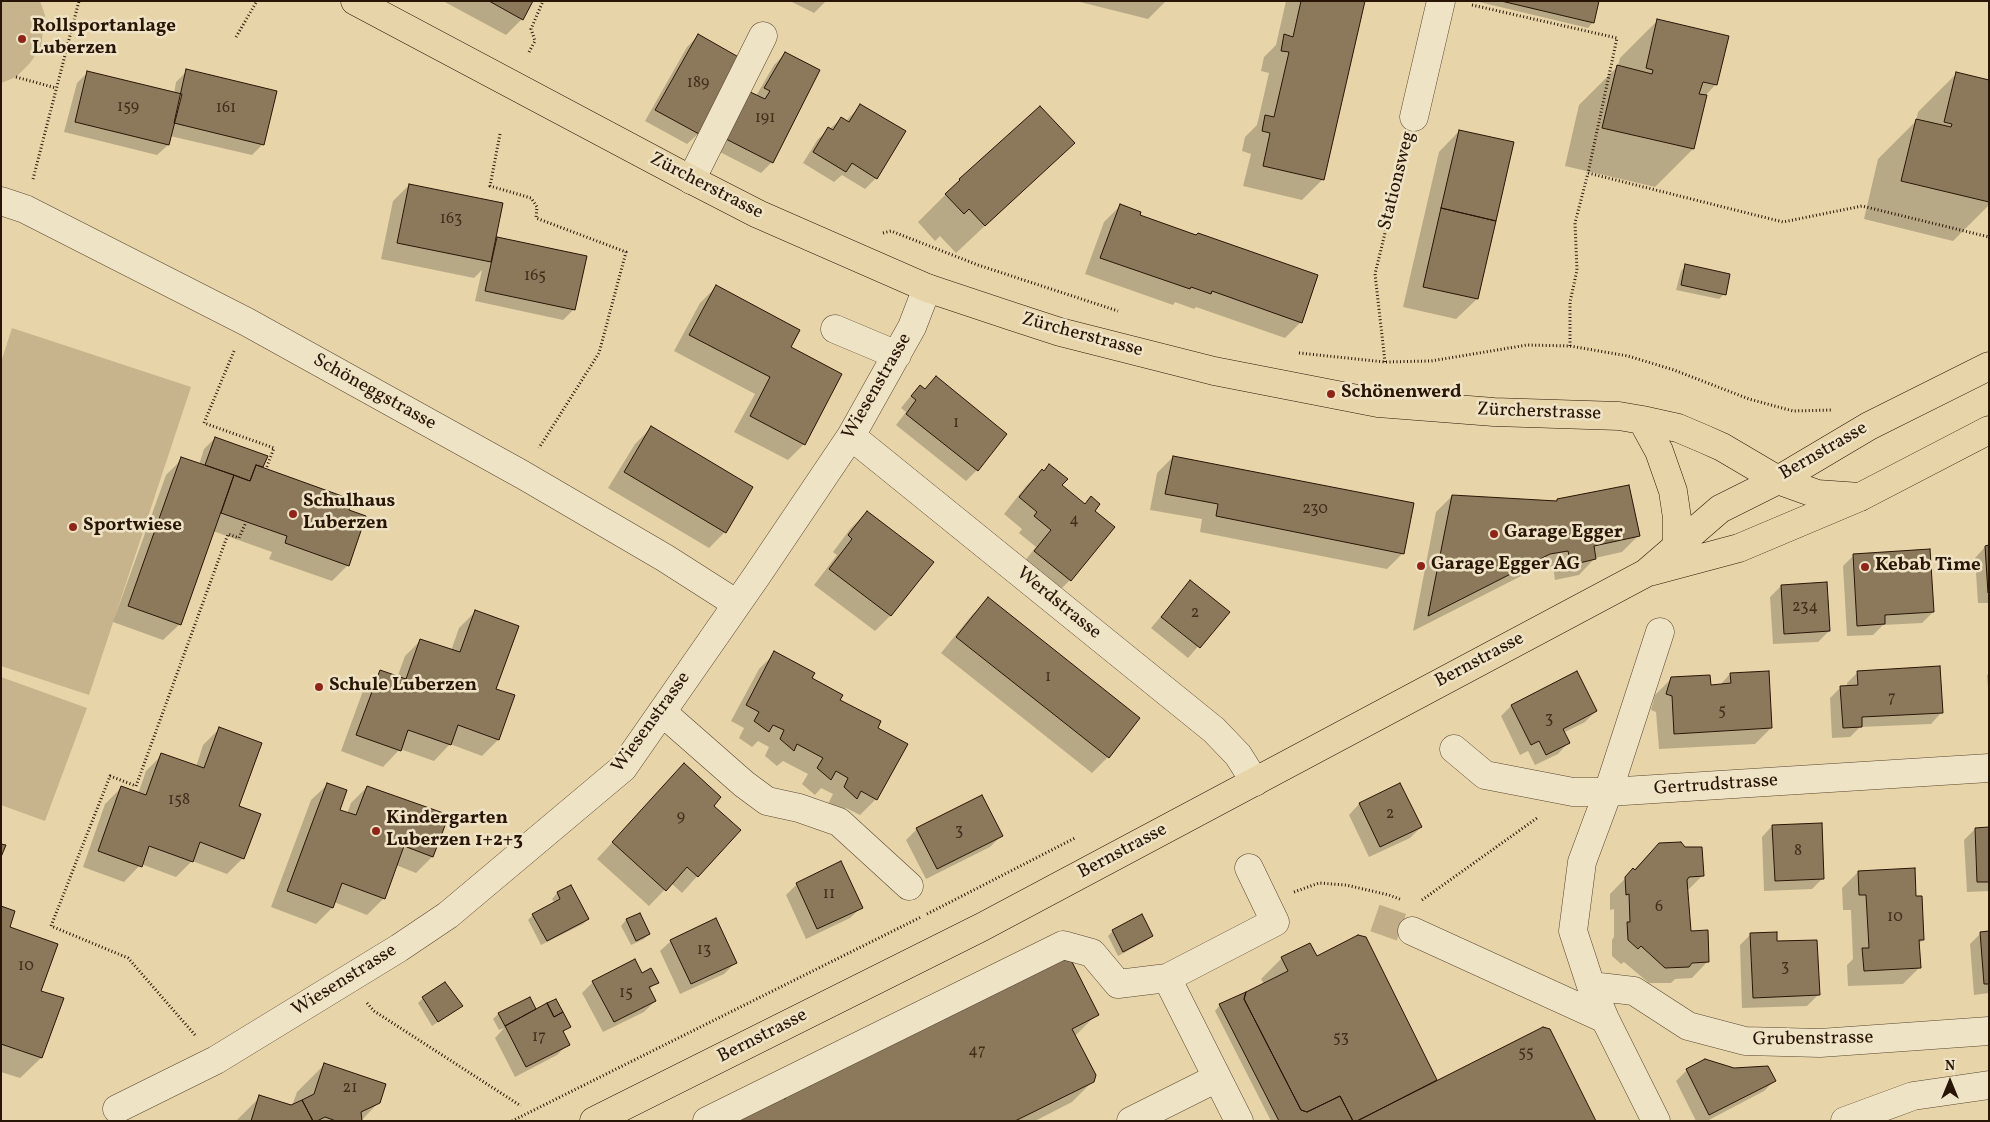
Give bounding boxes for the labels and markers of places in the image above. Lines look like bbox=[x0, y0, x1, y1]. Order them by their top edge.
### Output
place label: Rollsportanlage Luberzen bbox=[32, 17, 176, 61]
marker: Rollsportanlage Luberzen bbox=[16, 33, 28, 45]
place label: Schönenwerd bbox=[1341, 383, 1462, 405]
marker: Schönenwerd bbox=[1325, 388, 1337, 400]
place label: Schulhaus Luberzen bbox=[303, 492, 395, 536]
marker: Schulhaus Luberzen bbox=[287, 508, 299, 520]
place label: Sportwiese bbox=[83, 516, 182, 538]
marker: Sportwiese bbox=[67, 521, 79, 533]
place label: Garage Egger bbox=[1504, 523, 1623, 545]
marker: Garage Egger bbox=[1488, 528, 1500, 540]
place label: Garage Egger AG bbox=[1431, 555, 1580, 577]
place label: Kebab Time bbox=[1875, 556, 1981, 578]
marker: Garage Egger AG bbox=[1415, 560, 1427, 572]
marker: Kebab Time bbox=[1859, 561, 1871, 573]
place label: Schule Luberzen bbox=[329, 676, 477, 698]
marker: Schule Luberzen bbox=[313, 681, 325, 693]
place label: Kindergarten Luberzen 1+2+3 bbox=[386, 809, 523, 853]
marker: Kindergarten Luberzen 1+2+3 bbox=[370, 825, 382, 837]

